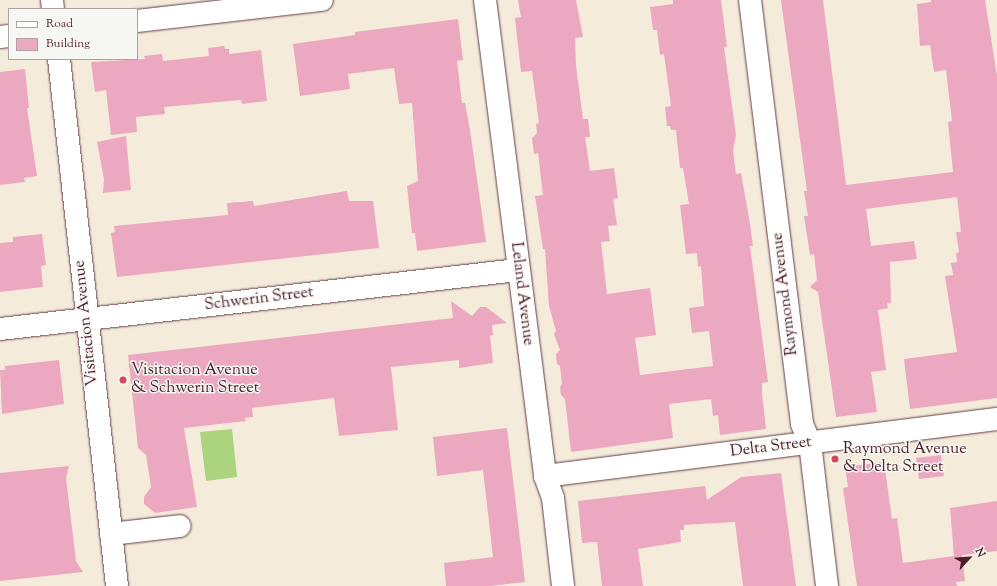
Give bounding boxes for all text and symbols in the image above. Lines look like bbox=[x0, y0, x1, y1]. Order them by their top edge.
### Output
legend bbox=[8, 8, 138, 60]
text: Road bbox=[46, 15, 73, 33]
text: Building bbox=[46, 35, 90, 53]
street label: Raymond Avenue bbox=[769, 231, 803, 357]
street label: Leland Avenue bbox=[505, 241, 537, 347]
street label: Visitacion Avenue bbox=[71, 259, 103, 387]
street label: Schwerin Street bbox=[203, 284, 315, 316]
place label: Visitacion Avenue & Schwerin Street bbox=[131, 361, 259, 399]
marker: Visitacion Avenue & Schwerin Street bbox=[118, 375, 128, 385]
street label: Delta Street bbox=[729, 433, 813, 463]
place label: Raymond Avenue & Delta Street bbox=[843, 440, 967, 478]
marker: Raymond Avenue & Delta Street bbox=[830, 454, 840, 464]
north arrow bbox=[949, 538, 989, 578]
text: N bbox=[971, 545, 989, 560]

